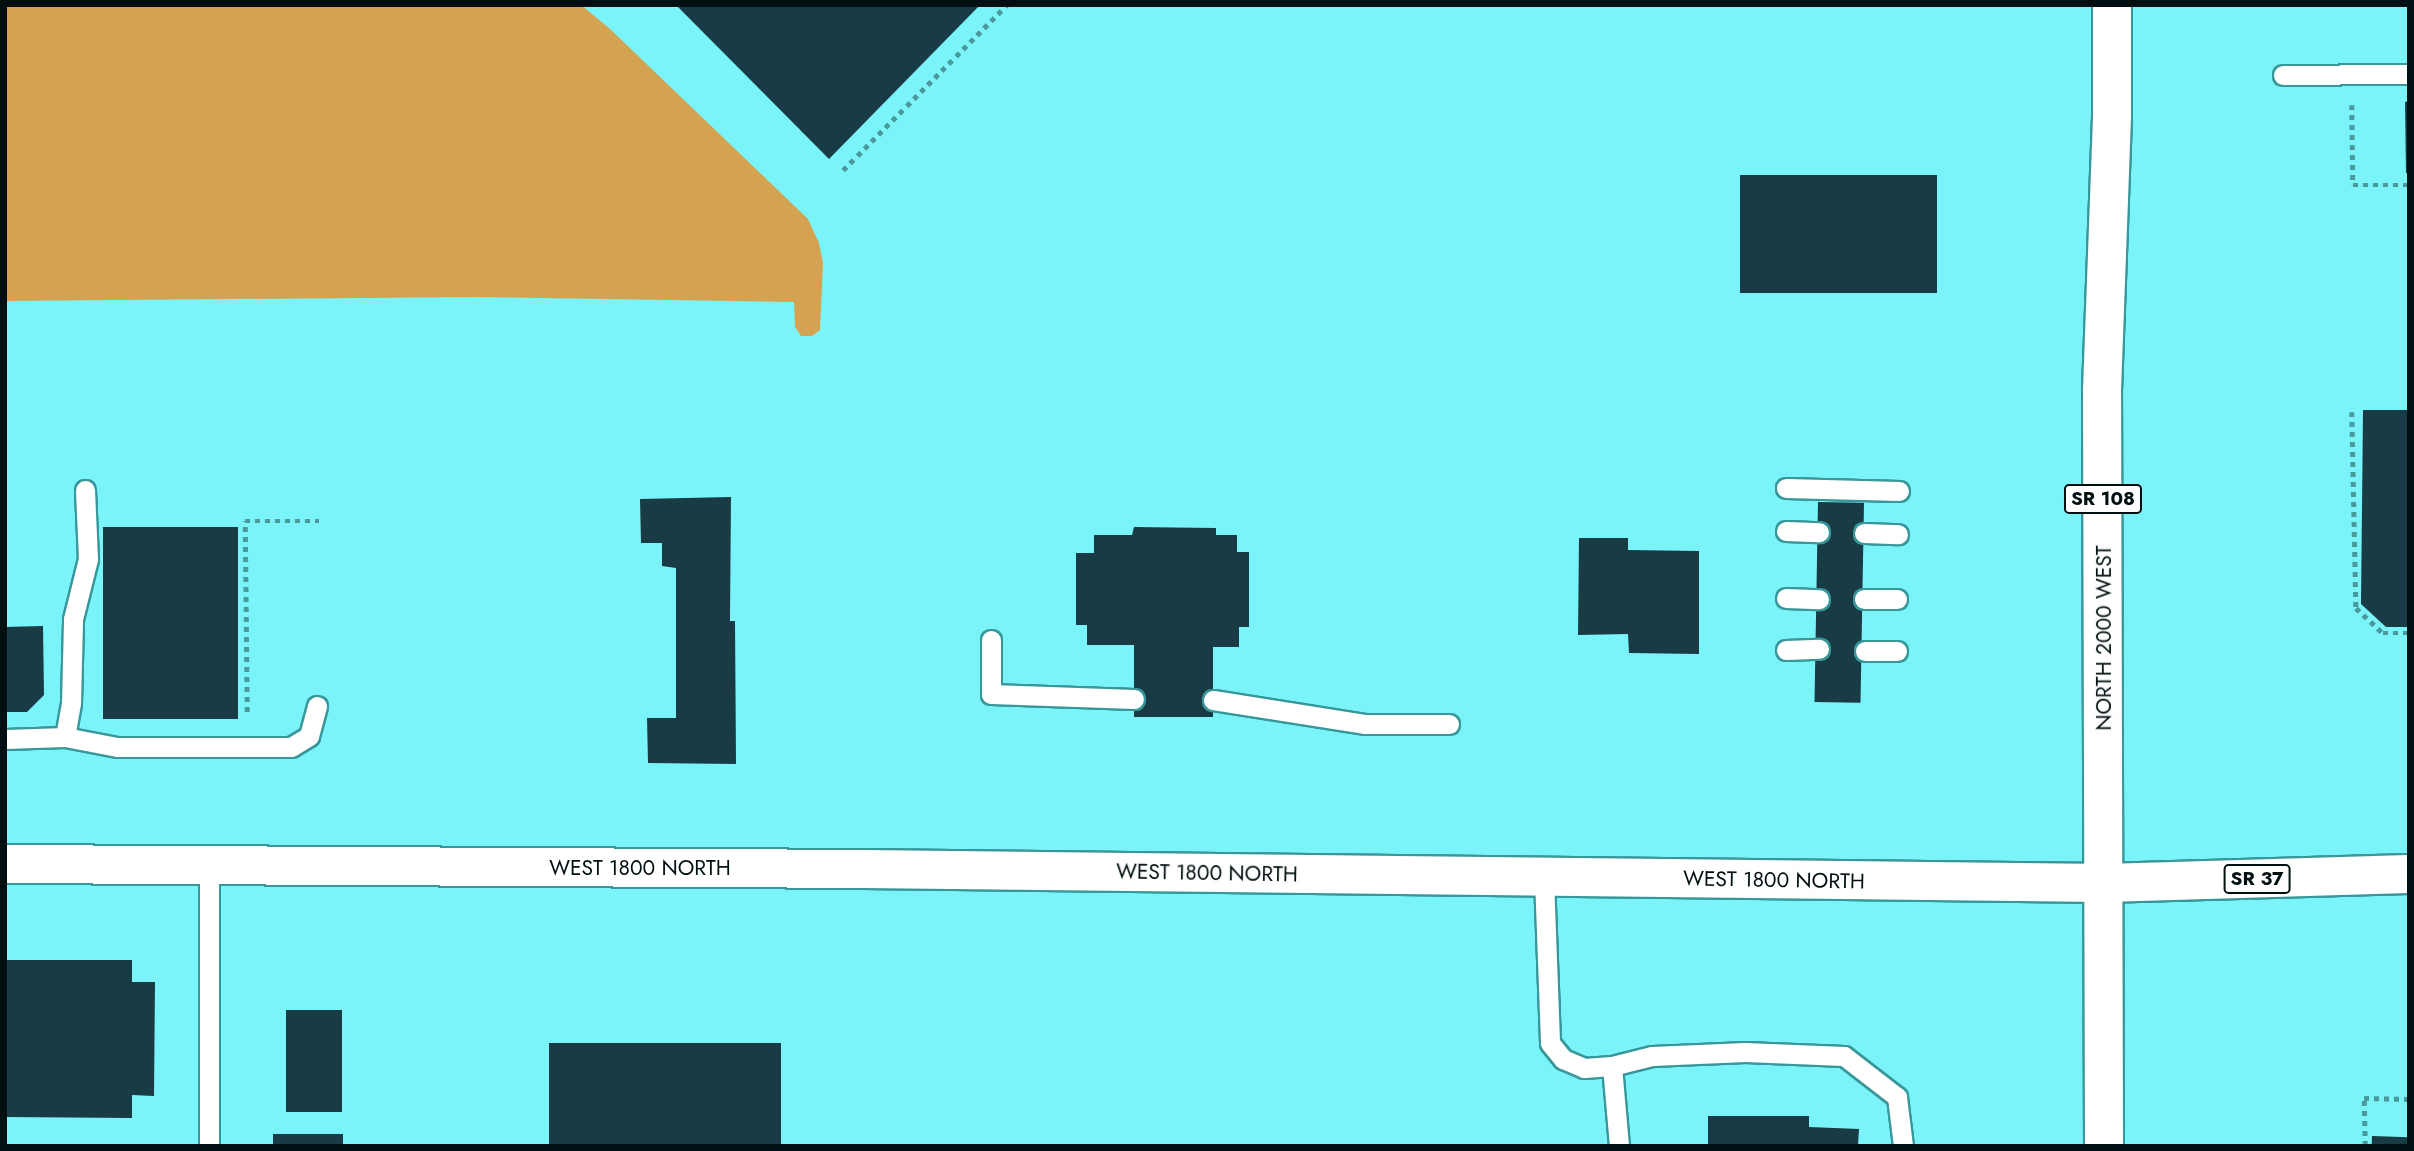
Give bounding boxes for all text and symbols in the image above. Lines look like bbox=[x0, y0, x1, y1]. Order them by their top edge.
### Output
road number: SR 108 bbox=[2063, 484, 2143, 514]
street label: NORTH 2000 WEST bbox=[2091, 545, 2117, 731]
street label: WEST 1800 NORTH bbox=[549, 855, 731, 881]
street label: WEST 1800 NORTH bbox=[1116, 859, 1298, 887]
road number: SR 37 bbox=[2222, 864, 2292, 894]
street label: WEST 1800 NORTH bbox=[1683, 866, 1865, 894]

